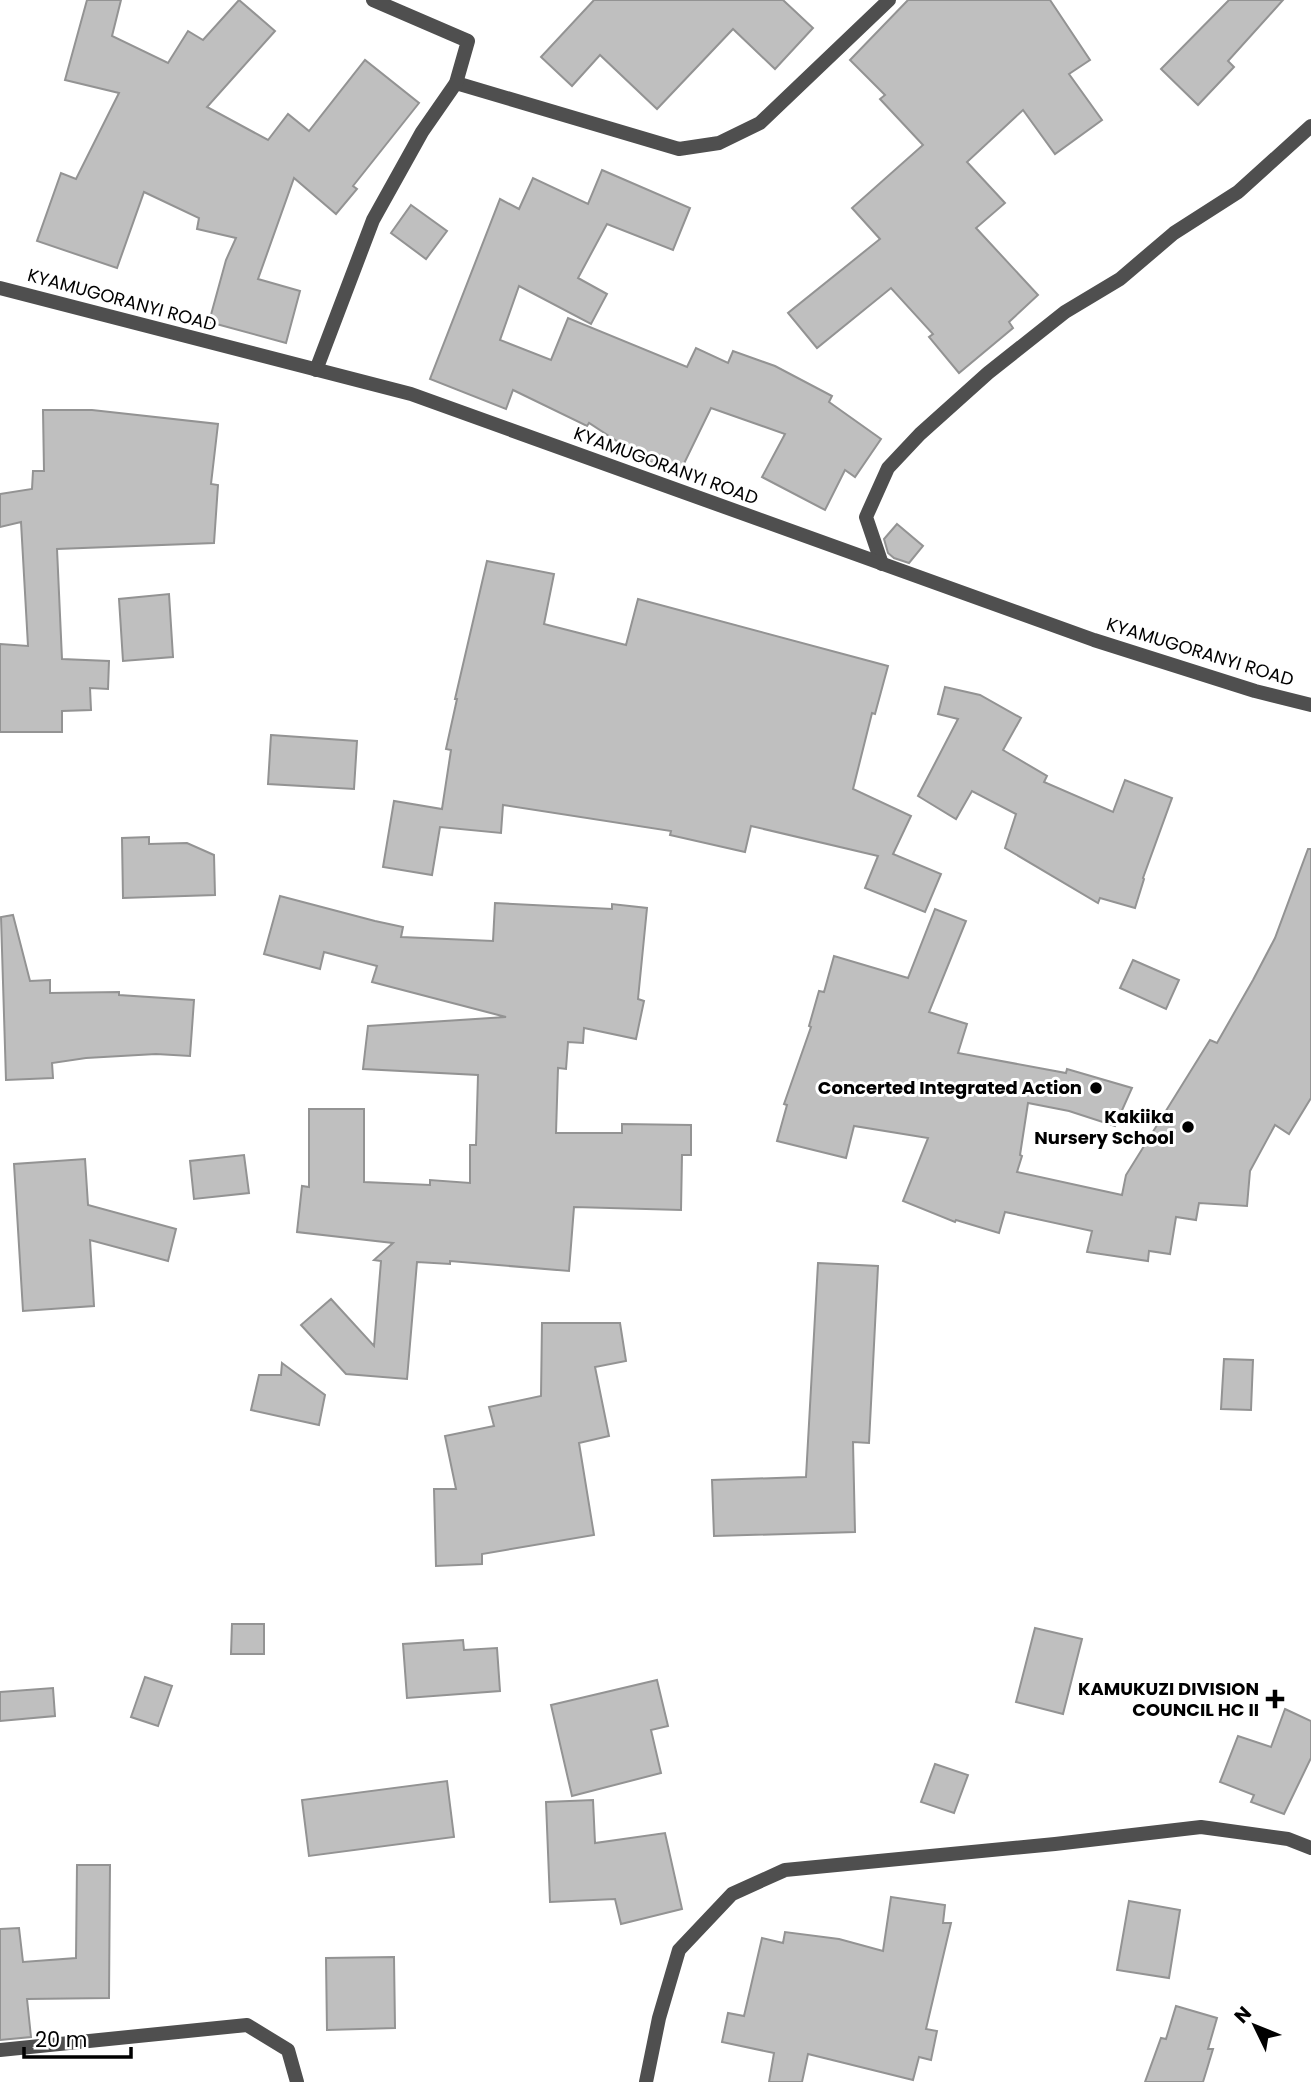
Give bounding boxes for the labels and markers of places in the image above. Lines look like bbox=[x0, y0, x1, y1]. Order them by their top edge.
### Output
place label: Concerted Integrated Action bbox=[818, 1075, 1082, 1100]
marker: Concerted Integrated Action bbox=[1088, 1080, 1104, 1096]
place label: Kakiika Nursery School bbox=[1034, 1104, 1174, 1150]
marker: Kakiika Nursery School bbox=[1180, 1119, 1196, 1135]
place label: KAMUKUZI DIVISION COUNCIL HC II bbox=[1078, 1676, 1259, 1722]
marker: KAMUKUZI DIVISION COUNCIL HC II bbox=[1265, 1689, 1285, 1709]

